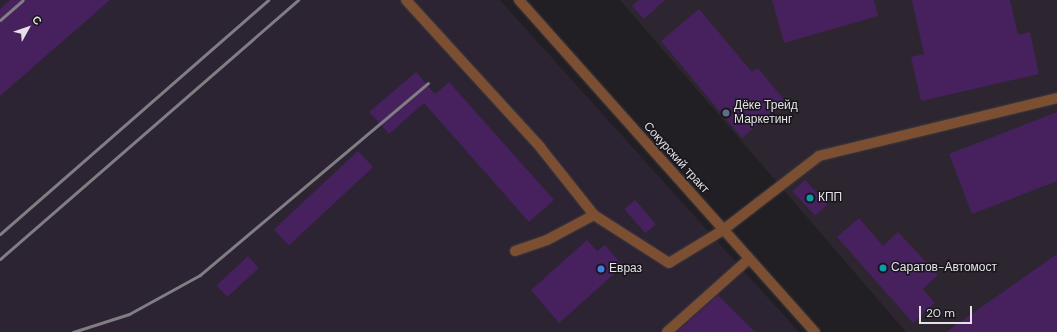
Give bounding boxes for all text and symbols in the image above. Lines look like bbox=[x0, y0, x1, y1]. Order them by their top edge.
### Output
north arrow bbox=[8, 8, 48, 48]
text: С bbox=[29, 13, 45, 28]
place label: Дёке Трейд Маркетинг bbox=[734, 99, 798, 127]
marker: Дёке Трейд Маркетинг bbox=[721, 108, 731, 118]
street label: Сокурский тракт bbox=[640, 119, 712, 197]
place label: КПП bbox=[818, 191, 842, 205]
marker: КПП bbox=[805, 193, 815, 203]
place label: Саратов-Автомост bbox=[891, 261, 997, 275]
place label: Евраз bbox=[609, 262, 642, 276]
marker: Саратов-Автомост bbox=[878, 263, 888, 273]
marker: Евраз bbox=[596, 264, 606, 274]
scale bar bbox=[921, 298, 974, 324]
text: 20 m bbox=[926, 305, 955, 321]

